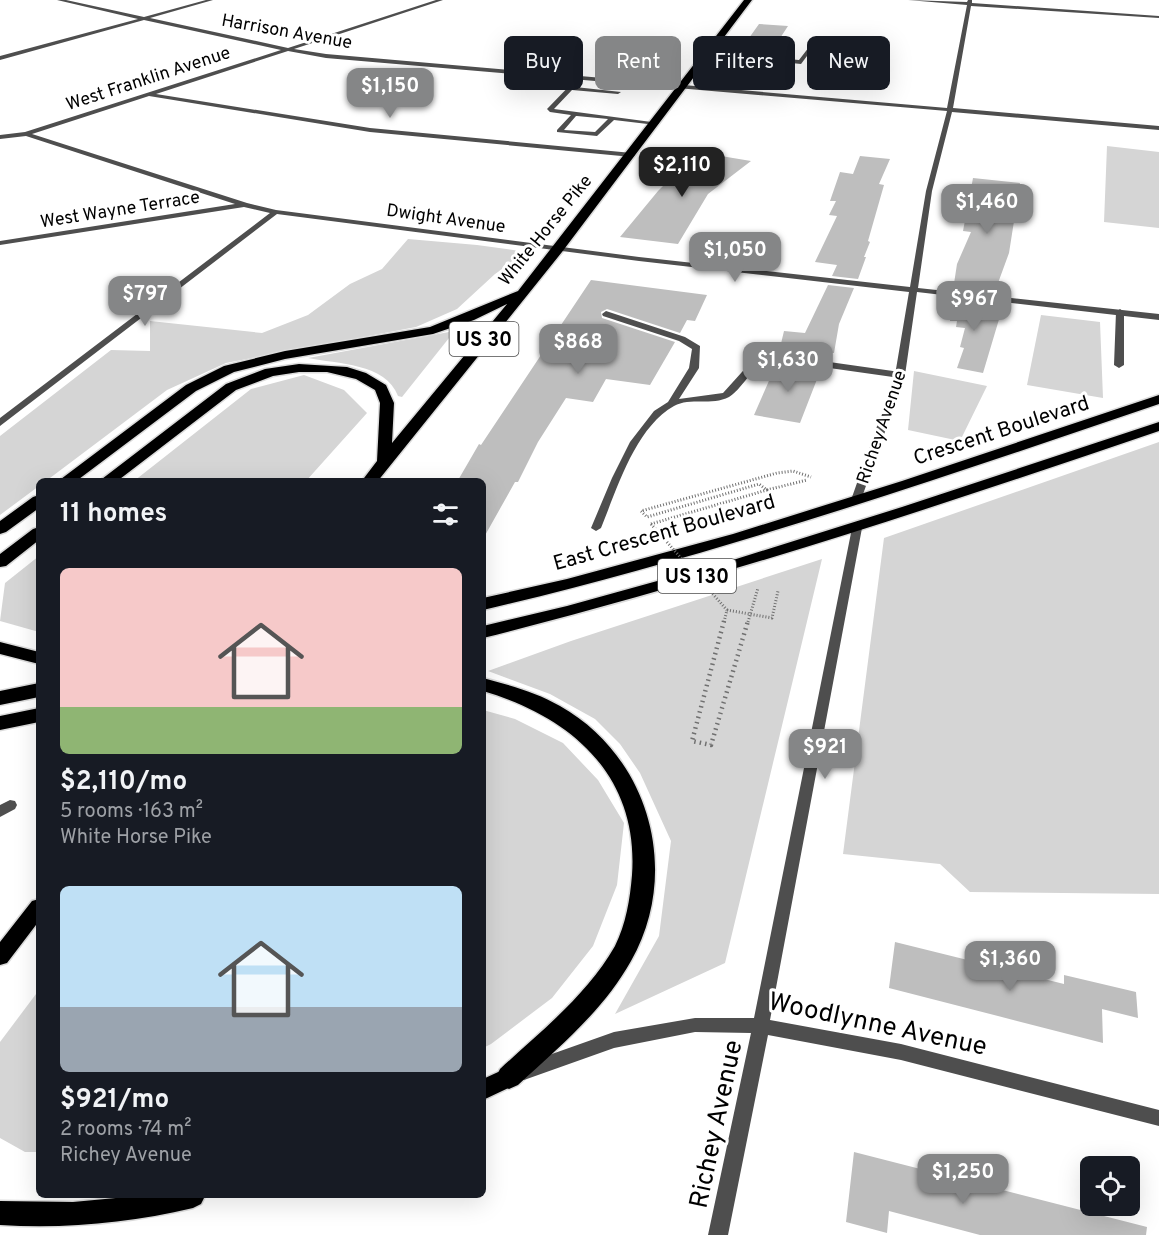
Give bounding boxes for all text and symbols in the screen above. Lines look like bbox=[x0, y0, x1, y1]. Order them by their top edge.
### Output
street label: Harrison Avenue bbox=[220, 10, 354, 55]
chip: Buy bbox=[504, 36, 583, 90]
chip: Rent bbox=[595, 36, 681, 90]
chip: Filters bbox=[693, 36, 795, 90]
chip: New bbox=[807, 36, 890, 90]
street label: West Franklin Avenue bbox=[63, 42, 234, 117]
pin: $1,150 bbox=[341, 68, 439, 119]
text: $1,150 bbox=[361, 74, 419, 100]
pin: $2,110 bbox=[633, 147, 731, 198]
text: $2,110 bbox=[653, 153, 711, 179]
street label: White Horse Pike bbox=[494, 171, 598, 291]
pin: $1,460 bbox=[938, 184, 1036, 235]
street label: West Wayne Terrace bbox=[39, 186, 202, 234]
text: $1,460 bbox=[955, 190, 1019, 216]
street label: Dwight Avenue bbox=[385, 200, 507, 239]
pin: $1,050 bbox=[686, 232, 784, 283]
text: $1,050 bbox=[703, 238, 767, 264]
pin: $797 bbox=[109, 276, 181, 327]
pin: $967 bbox=[938, 281, 1010, 332]
text: $797 bbox=[122, 282, 168, 308]
text: $967 bbox=[950, 287, 998, 313]
road number: US 30 bbox=[450, 322, 518, 356]
pin: $868 bbox=[542, 324, 614, 375]
text: $868 bbox=[553, 330, 603, 356]
pin: $1,630 bbox=[739, 342, 837, 393]
text: $1,630 bbox=[757, 348, 819, 374]
street label: Richey Avenue bbox=[852, 368, 913, 487]
street label: Crescent Boulevard bbox=[910, 390, 1093, 473]
street label: East Crescent Boulevard bbox=[550, 489, 778, 578]
text: 11 homes bbox=[60, 498, 167, 531]
icon: filters bbox=[429, 498, 462, 531]
road number: US 130 bbox=[658, 559, 736, 593]
icon: home bbox=[207, 607, 315, 715]
pin: $921 bbox=[789, 729, 861, 780]
text: $921 bbox=[803, 735, 847, 761]
text: $2,110/mo bbox=[60, 766, 187, 799]
text: 5 rooms · 163 m² bbox=[60, 799, 203, 825]
text: White Horse Pike bbox=[60, 825, 212, 851]
icon: home bbox=[207, 925, 315, 1033]
pin: $1,360 bbox=[961, 941, 1059, 992]
text: $1,360 bbox=[979, 947, 1041, 973]
street label: Woodlynne Avenue bbox=[765, 986, 990, 1065]
street label: Richey Avenue bbox=[684, 1037, 751, 1212]
text: $921/mo bbox=[60, 1084, 169, 1117]
text: 2 rooms · 74 m² bbox=[60, 1117, 191, 1143]
text: Richey Avenue bbox=[60, 1143, 192, 1169]
pin: $1,250 bbox=[914, 1154, 1012, 1205]
map controls bbox=[1080, 1156, 1140, 1216]
button: locate bbox=[1080, 1156, 1140, 1216]
text: $1,250 bbox=[932, 1160, 994, 1186]

